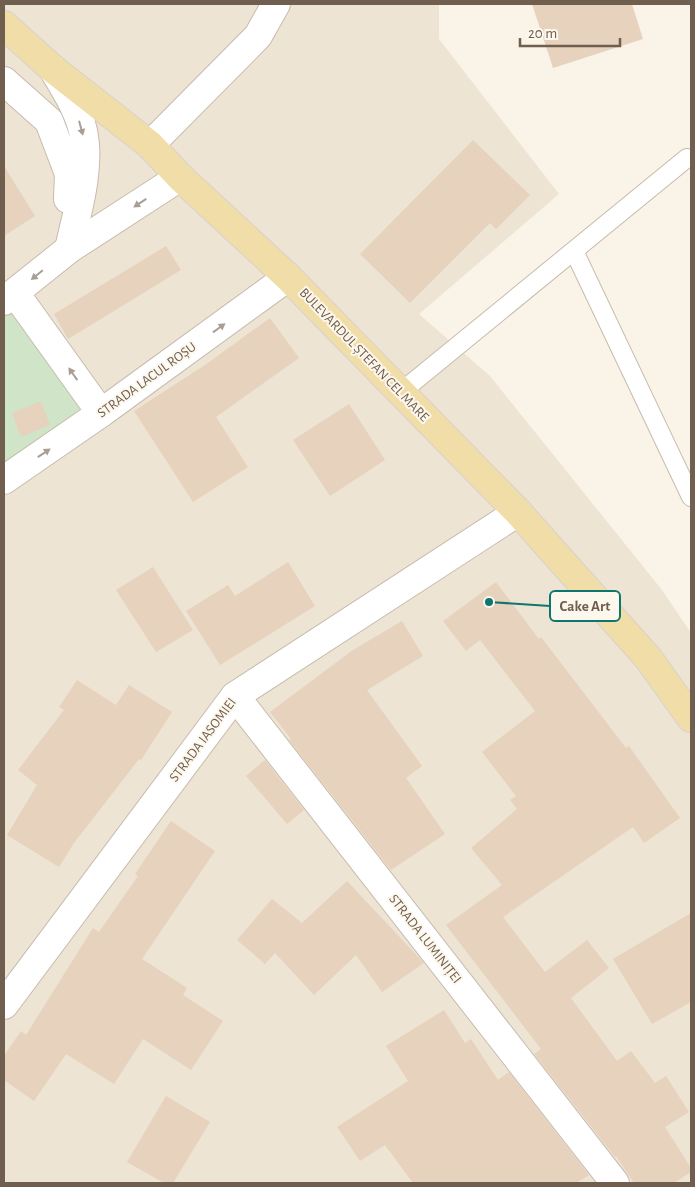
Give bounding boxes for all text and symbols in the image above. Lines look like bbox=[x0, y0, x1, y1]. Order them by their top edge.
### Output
scale bar bbox=[520, 15, 620, 47]
text: 20 m bbox=[528, 26, 557, 41]
one-way arrow bbox=[77, 121, 85, 136]
one-way arrow bbox=[133, 199, 146, 208]
one-way arrow bbox=[31, 270, 44, 281]
street label: BULEVARDUL ȘTEFAN CEL MARE bbox=[296, 285, 432, 425]
one-way arrow bbox=[212, 322, 225, 333]
street label: STRADA LACUL ROȘU bbox=[95, 340, 199, 421]
one-way arrow bbox=[67, 368, 78, 381]
one-way arrow bbox=[37, 448, 51, 457]
callout: Cake Art bbox=[550, 591, 620, 621]
text: Cake Art bbox=[560, 599, 610, 614]
street label: STRADA IASOMIEI bbox=[167, 695, 239, 785]
street label: STRADA LUMINIȚEI bbox=[385, 892, 464, 987]

